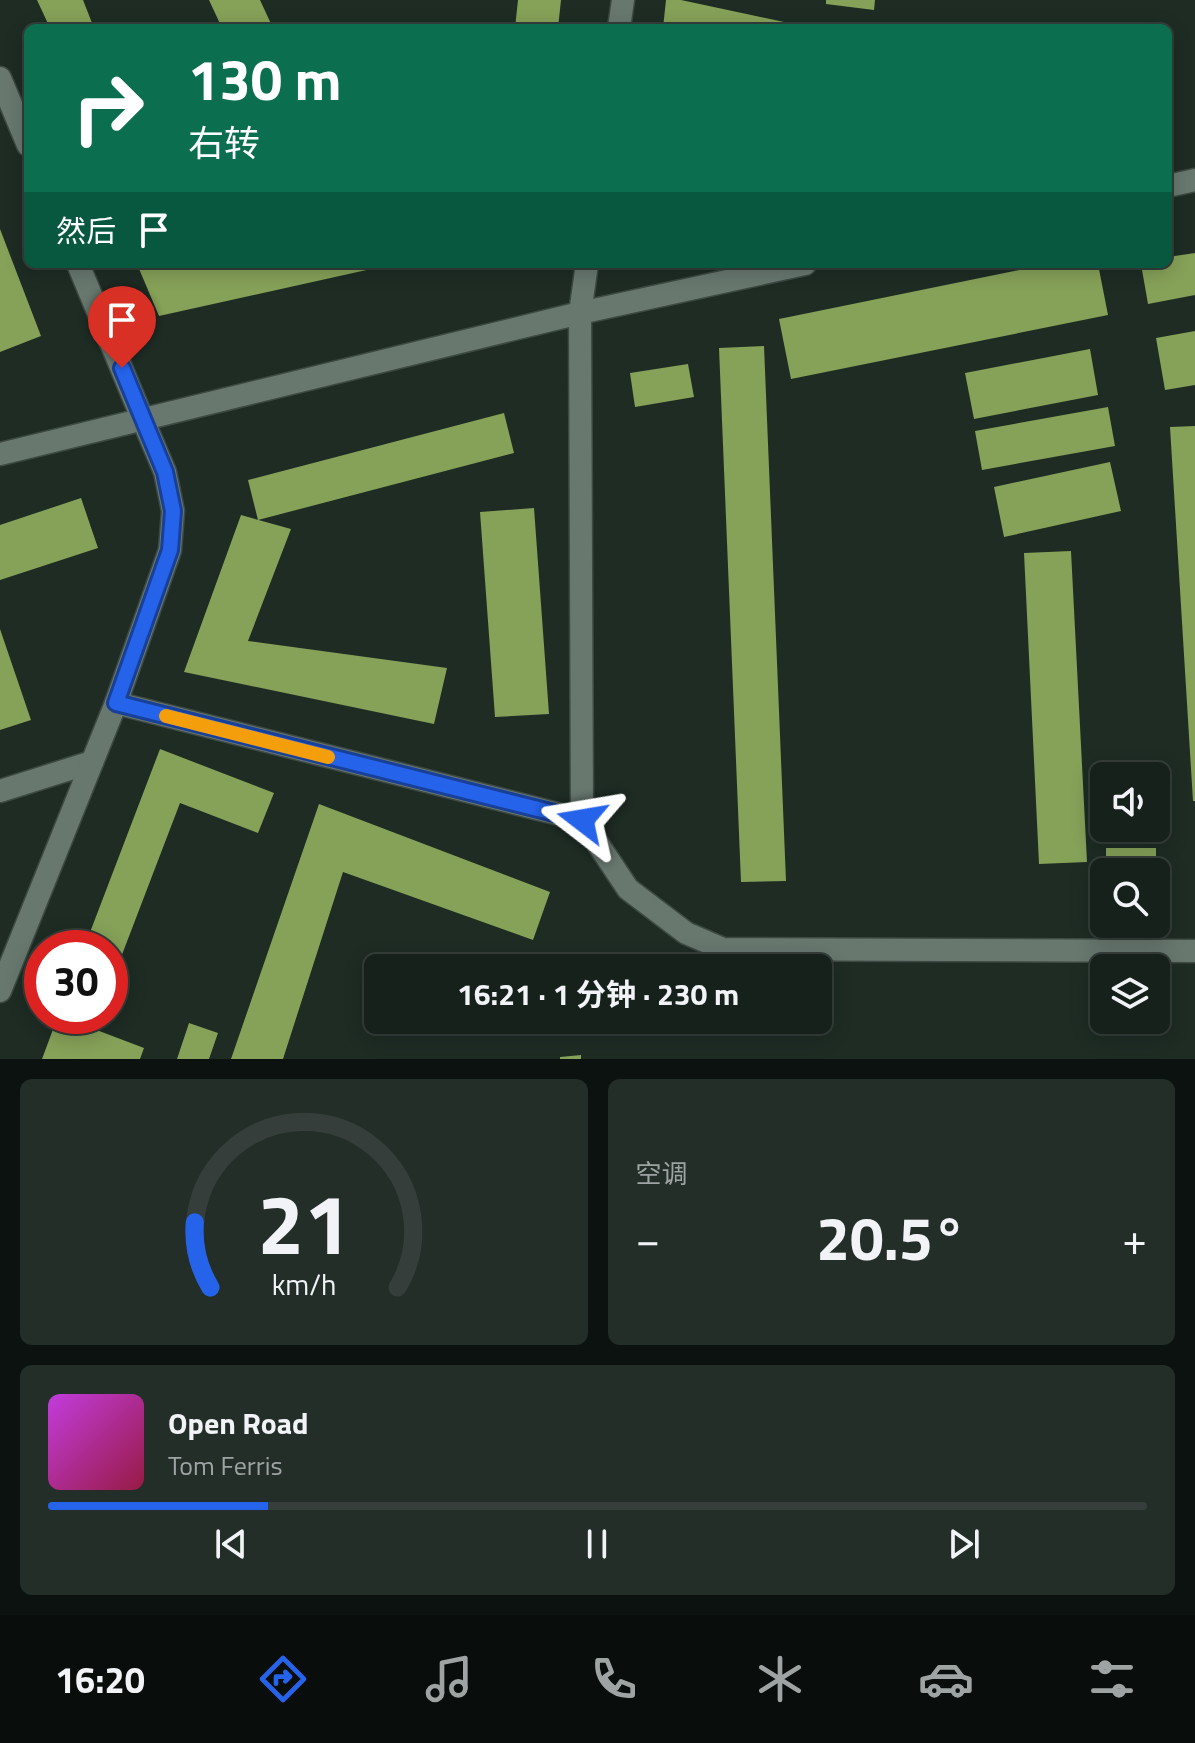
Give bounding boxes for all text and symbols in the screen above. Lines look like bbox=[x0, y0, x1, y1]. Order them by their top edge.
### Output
text: 130 m bbox=[188, 37, 341, 122]
icon: right bbox=[56, 56, 160, 160]
text: 右转 bbox=[188, 115, 260, 170]
text: 然后 bbox=[56, 208, 116, 254]
icon: arrive bbox=[132, 208, 176, 252]
pin bbox=[88, 286, 156, 368]
icon: arrive bbox=[100, 298, 144, 342]
map controls bbox=[1090, 762, 1170, 1034]
button: sound bbox=[1090, 762, 1170, 842]
position arrow bbox=[540, 778, 624, 862]
button: search bbox=[1090, 858, 1170, 938]
speed limit sign: 30 bbox=[24, 930, 128, 1034]
button: layers bbox=[1090, 954, 1170, 1034]
text: 16:21 · 1 分钟 · 230 m bbox=[457, 971, 739, 1017]
text: 空调 bbox=[636, 1154, 688, 1193]
text: 21 bbox=[257, 1160, 350, 1286]
text: 20.5° bbox=[816, 1192, 966, 1283]
text: − bbox=[636, 1205, 660, 1272]
text: + bbox=[1122, 1205, 1147, 1272]
text: km/h bbox=[271, 1263, 336, 1306]
text: Open Road bbox=[168, 1400, 309, 1446]
text: Tom Ferris bbox=[168, 1446, 283, 1485]
icon: previous bbox=[209, 1522, 253, 1566]
icon: pause bbox=[575, 1522, 619, 1566]
icon: next bbox=[942, 1522, 986, 1566]
icon: directions bbox=[255, 1651, 311, 1707]
icon: music bbox=[421, 1651, 477, 1707]
icon: phone bbox=[586, 1651, 642, 1707]
icon: climate bbox=[752, 1651, 808, 1707]
icon: car bbox=[918, 1651, 974, 1707]
icon: filters bbox=[1084, 1651, 1140, 1707]
text: 16:20 bbox=[55, 1652, 145, 1707]

